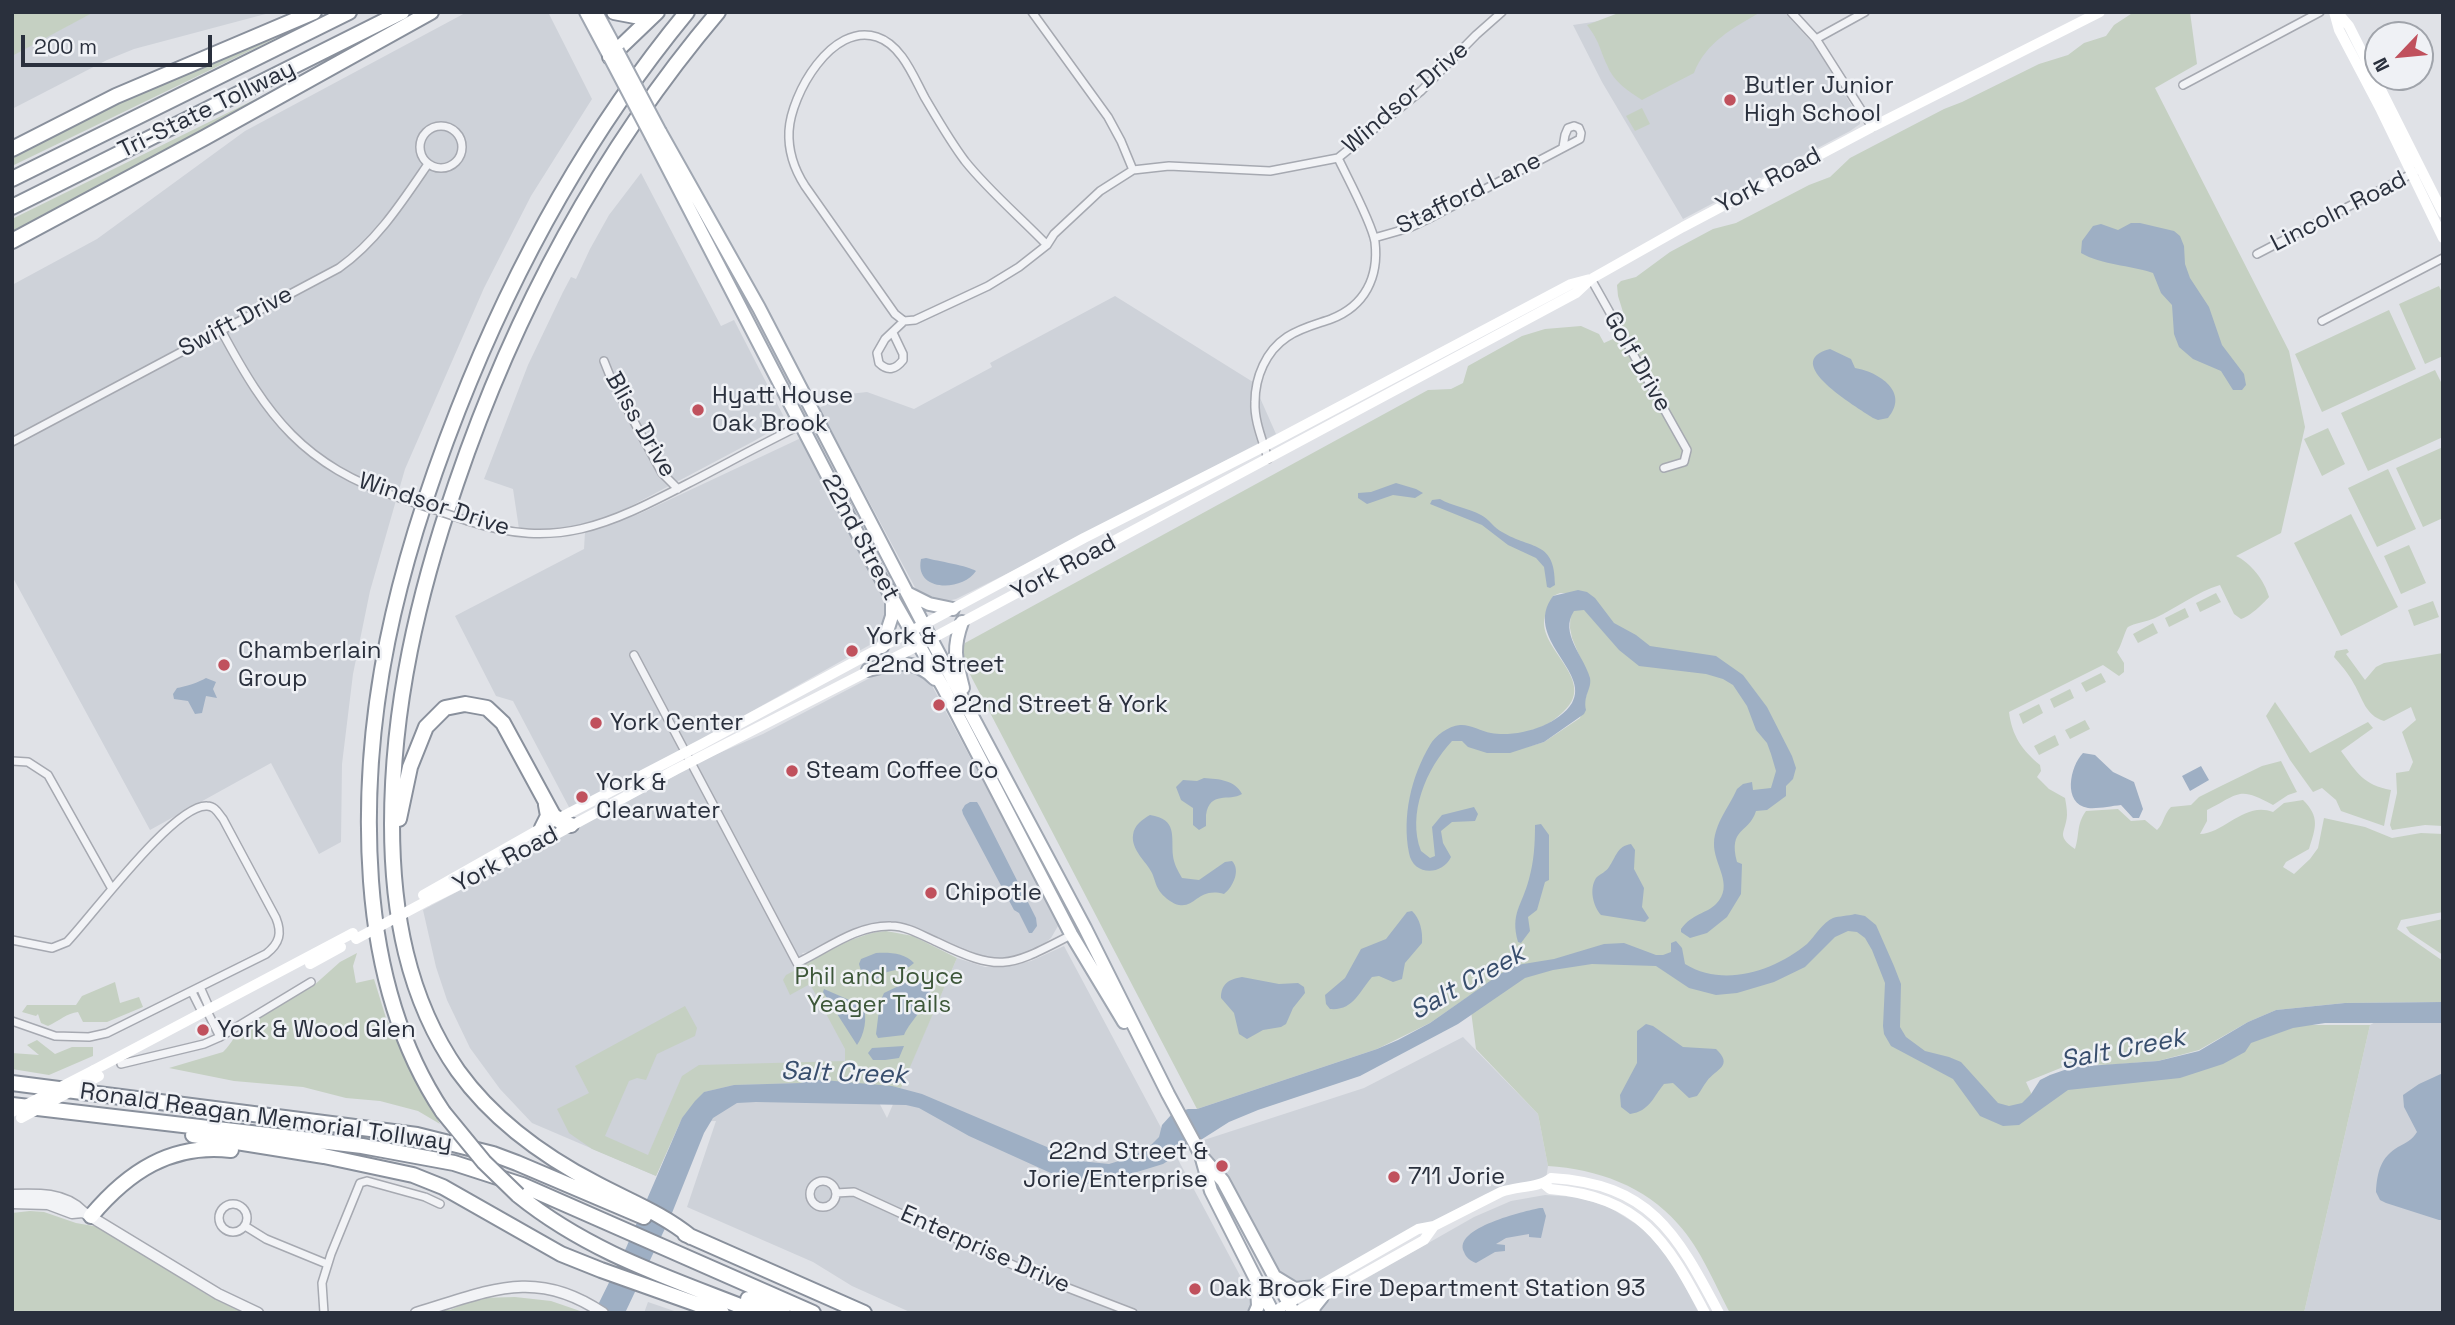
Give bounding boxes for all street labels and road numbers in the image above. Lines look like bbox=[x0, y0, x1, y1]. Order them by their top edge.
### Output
street label: Windsor Drive bbox=[1337, 36, 1475, 160]
street label: Tri-State Tollway bbox=[114, 55, 300, 165]
street label: York Road bbox=[1712, 141, 1826, 221]
street label: Stafford Lane bbox=[1392, 147, 1546, 241]
street label: Lincoln Road bbox=[2266, 165, 2412, 259]
street label: Swift Drive bbox=[174, 280, 298, 364]
street label: Golf Drive bbox=[1597, 307, 1677, 417]
street label: Bliss Drive bbox=[598, 367, 682, 483]
street label: Windsor Drive bbox=[355, 467, 513, 543]
street label: 22nd Street bbox=[815, 470, 905, 606]
street label: York Road bbox=[1007, 528, 1121, 608]
street label: York Road bbox=[449, 820, 563, 900]
street label: Ronald Reagan Memorial Tollway bbox=[78, 1078, 454, 1158]
street label: Enterprise Drive bbox=[896, 1200, 1074, 1300]

